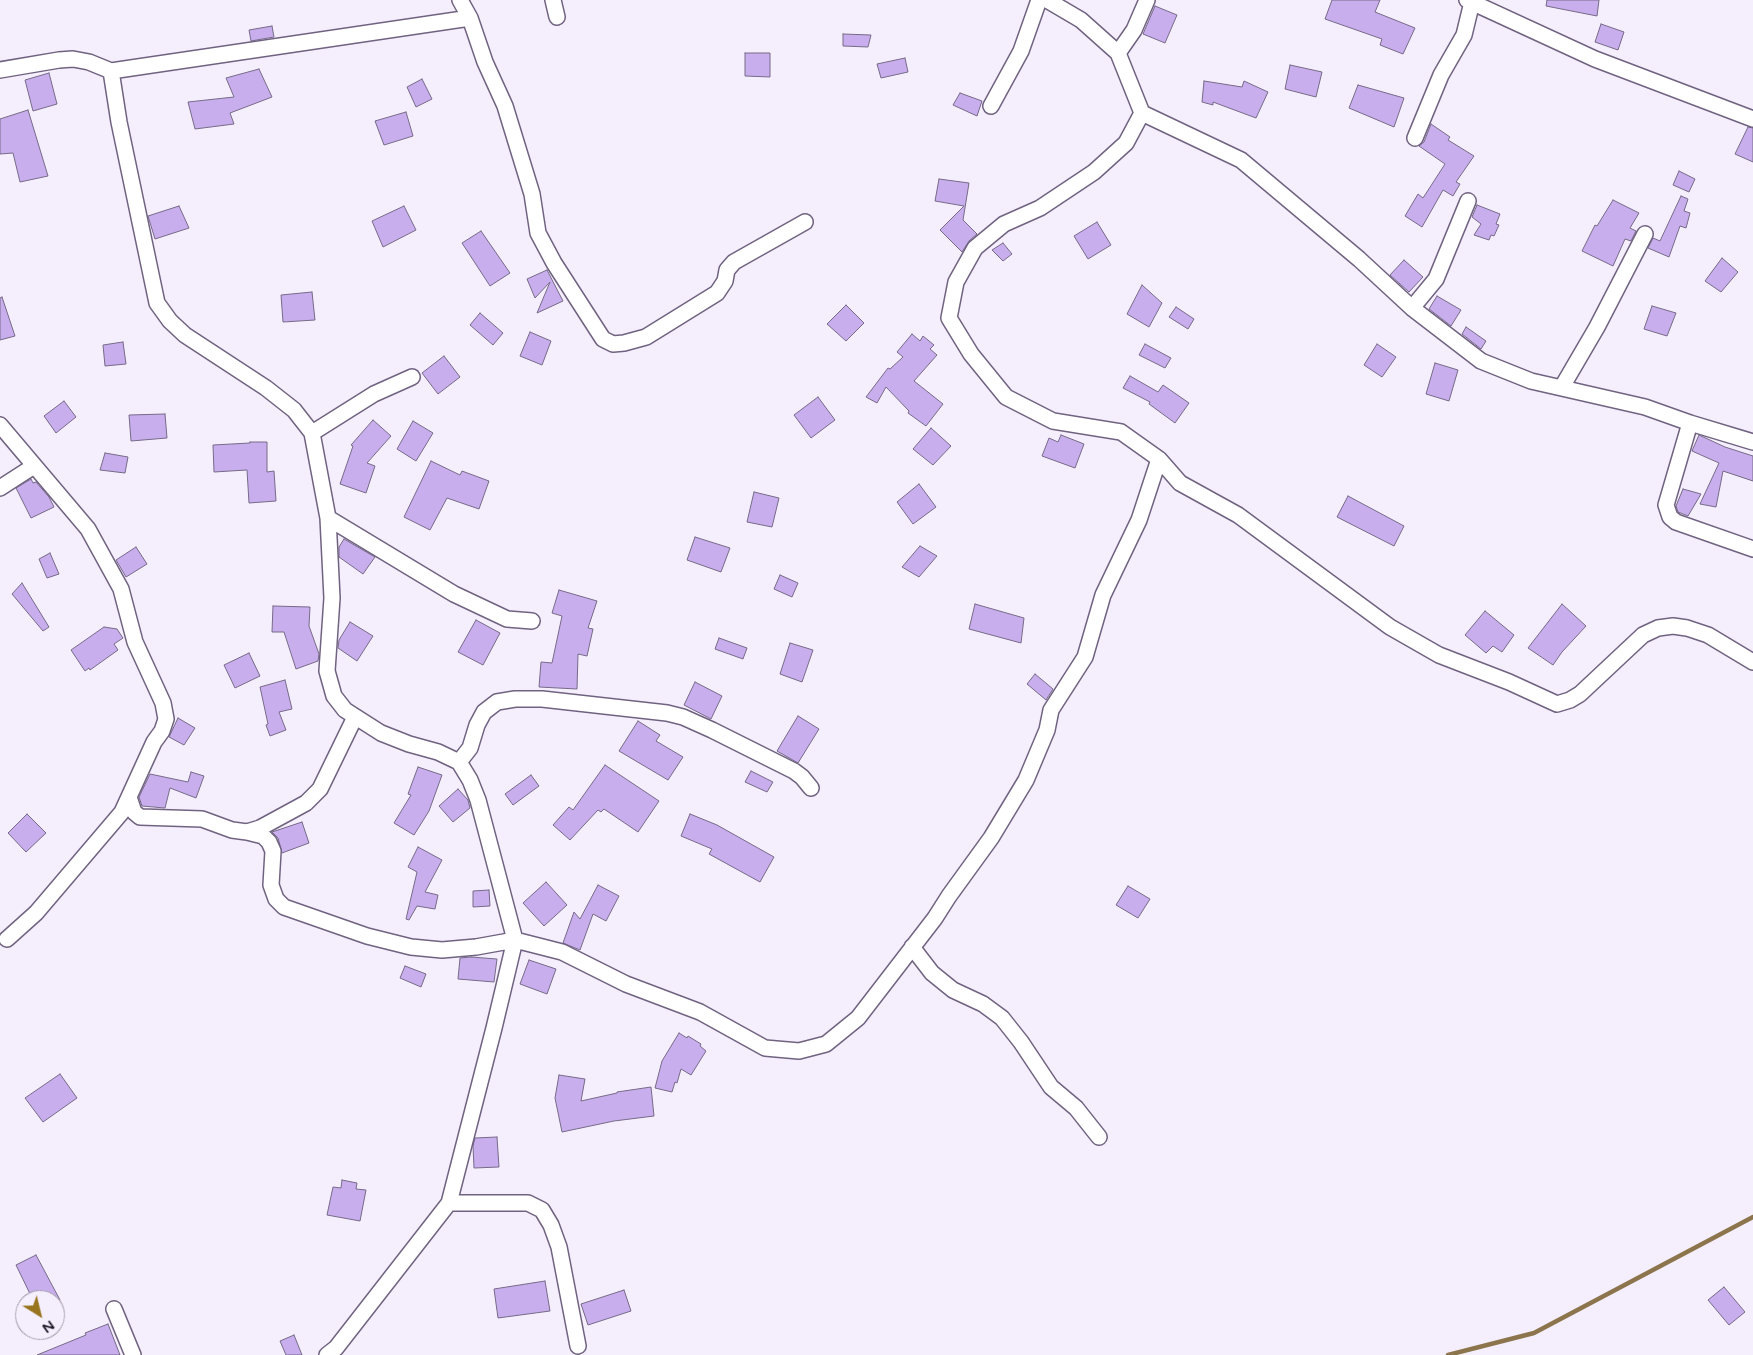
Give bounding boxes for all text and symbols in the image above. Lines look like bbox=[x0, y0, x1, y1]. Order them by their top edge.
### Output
north arrow bbox=[15, 1290, 65, 1340]
text: N bbox=[39, 1317, 58, 1337]

